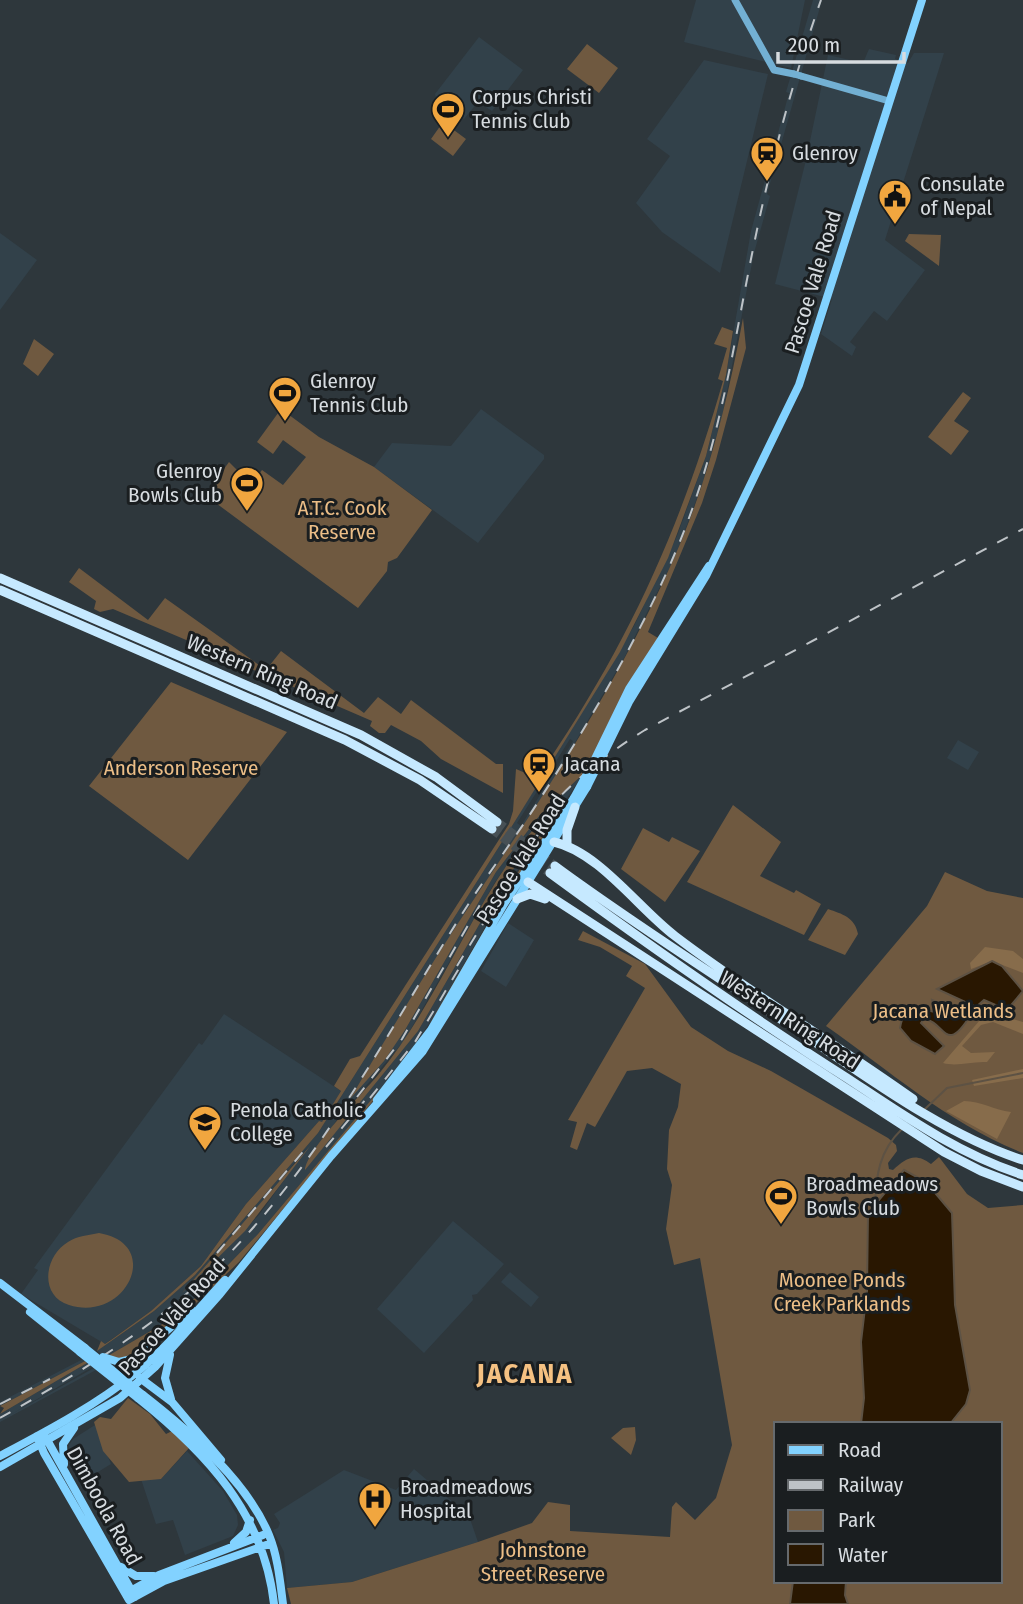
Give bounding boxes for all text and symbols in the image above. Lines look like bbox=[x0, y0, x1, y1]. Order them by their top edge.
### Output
scale bar bbox=[778, 21, 904, 65]
text: 200 m bbox=[788, 32, 840, 58]
place label: Corpus Christi Tennis Club bbox=[472, 84, 592, 134]
sports icon: Corpus Christi Tennis Club bbox=[429, 90, 467, 139]
station icon: Glenroy bbox=[748, 134, 786, 183]
place label: Glenroy bbox=[792, 140, 859, 166]
place label: Consulate of Nepal bbox=[920, 171, 1005, 221]
public building icon: Consulate of Nepal bbox=[876, 177, 914, 226]
street label: Pascoe Vale Road bbox=[779, 207, 847, 357]
place label: Glenroy Tennis Club bbox=[310, 368, 408, 418]
sports icon: Glenroy Tennis Club bbox=[266, 374, 304, 423]
place label: Glenroy Bowls Club bbox=[128, 458, 223, 508]
sports icon: Glenroy Bowls Club bbox=[228, 464, 266, 513]
park label: A.T.C. Cook Reserve bbox=[298, 495, 387, 545]
street label: Western Ring Road bbox=[183, 629, 341, 715]
station icon: Jacana bbox=[520, 745, 558, 794]
place label: Jacana bbox=[564, 751, 620, 777]
park label: Anderson Reserve bbox=[104, 755, 258, 781]
street label: Pascoe Vale Road bbox=[471, 789, 571, 929]
street label: Western Ring Road bbox=[715, 965, 865, 1075]
park label: Jacana Wetlands bbox=[873, 998, 1014, 1024]
place label: Penola Catholic College bbox=[230, 1097, 363, 1147]
school or university icon: Penola Catholic College bbox=[186, 1103, 224, 1152]
place label: Broadmeadows Bowls Club bbox=[806, 1171, 938, 1221]
sports icon: Broadmeadows Bowls Club bbox=[762, 1177, 800, 1226]
street label: Pascoe Vale Road bbox=[113, 1253, 231, 1381]
park label: Moonee Ponds Creek Parklands bbox=[774, 1267, 910, 1317]
district label: JACANA bbox=[476, 1357, 573, 1390]
legend bbox=[774, 1422, 1002, 1583]
text: Road bbox=[838, 1437, 882, 1463]
street label: Dimboola Road bbox=[61, 1442, 147, 1570]
text: Railway bbox=[838, 1472, 904, 1498]
place label: Broadmeadows Hospital bbox=[400, 1474, 532, 1524]
hospital icon: Broadmeadows Hospital bbox=[356, 1480, 394, 1529]
text: Park bbox=[838, 1507, 876, 1533]
park label: Johnstone Street Reserve bbox=[481, 1537, 605, 1587]
text: Water bbox=[838, 1542, 888, 1568]

